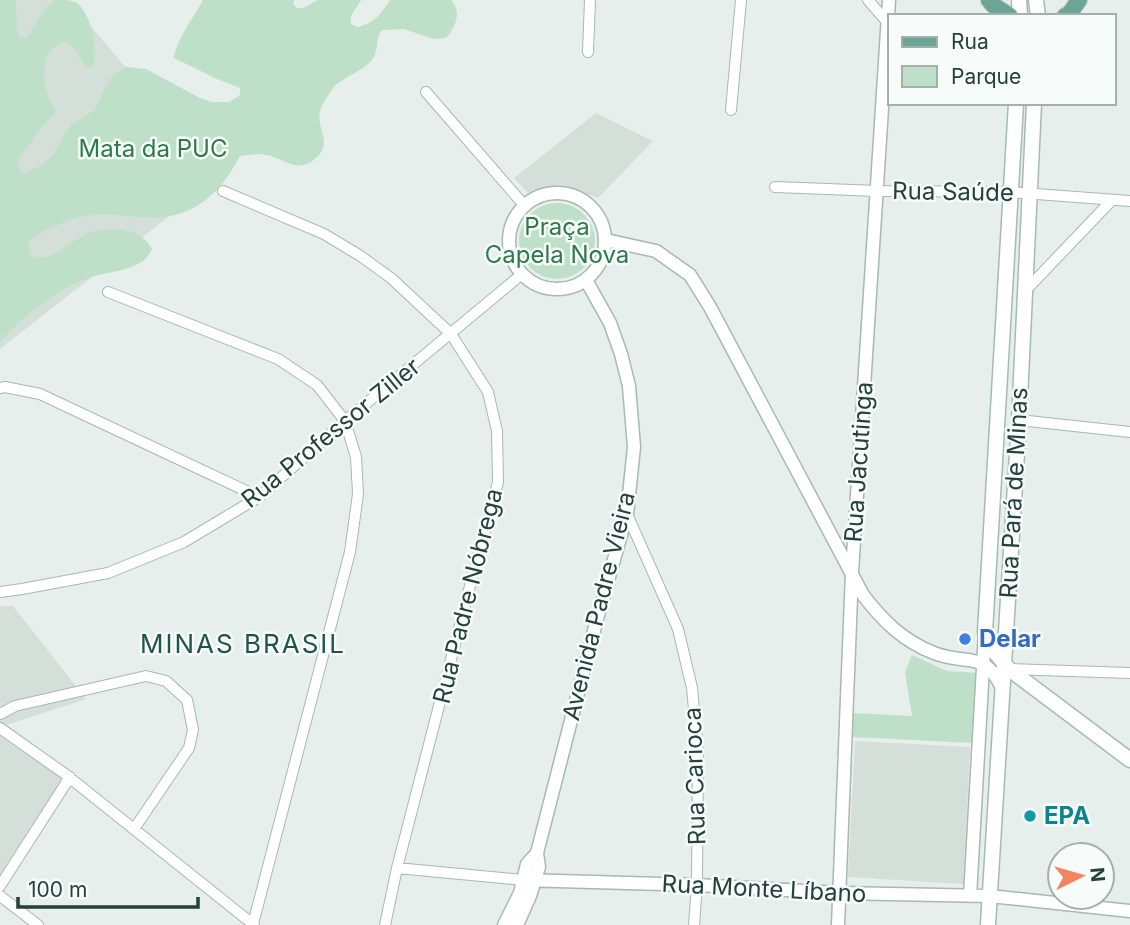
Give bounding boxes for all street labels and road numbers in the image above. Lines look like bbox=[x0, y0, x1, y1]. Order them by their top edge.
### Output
street label: Rua Saúde bbox=[892, 176, 1014, 207]
street label: Rua Professor Ziller bbox=[236, 352, 426, 514]
street label: Rua Jacutinga bbox=[838, 381, 879, 543]
street label: Rua Pará de Minas bbox=[993, 387, 1034, 599]
street label: Rua Padre Nóbrega bbox=[427, 485, 508, 706]
street label: Avenida Padre Vieira bbox=[556, 489, 641, 723]
street label: Rua Carioca bbox=[678, 707, 711, 845]
street label: Rua Monte Líbano bbox=[661, 869, 867, 908]

